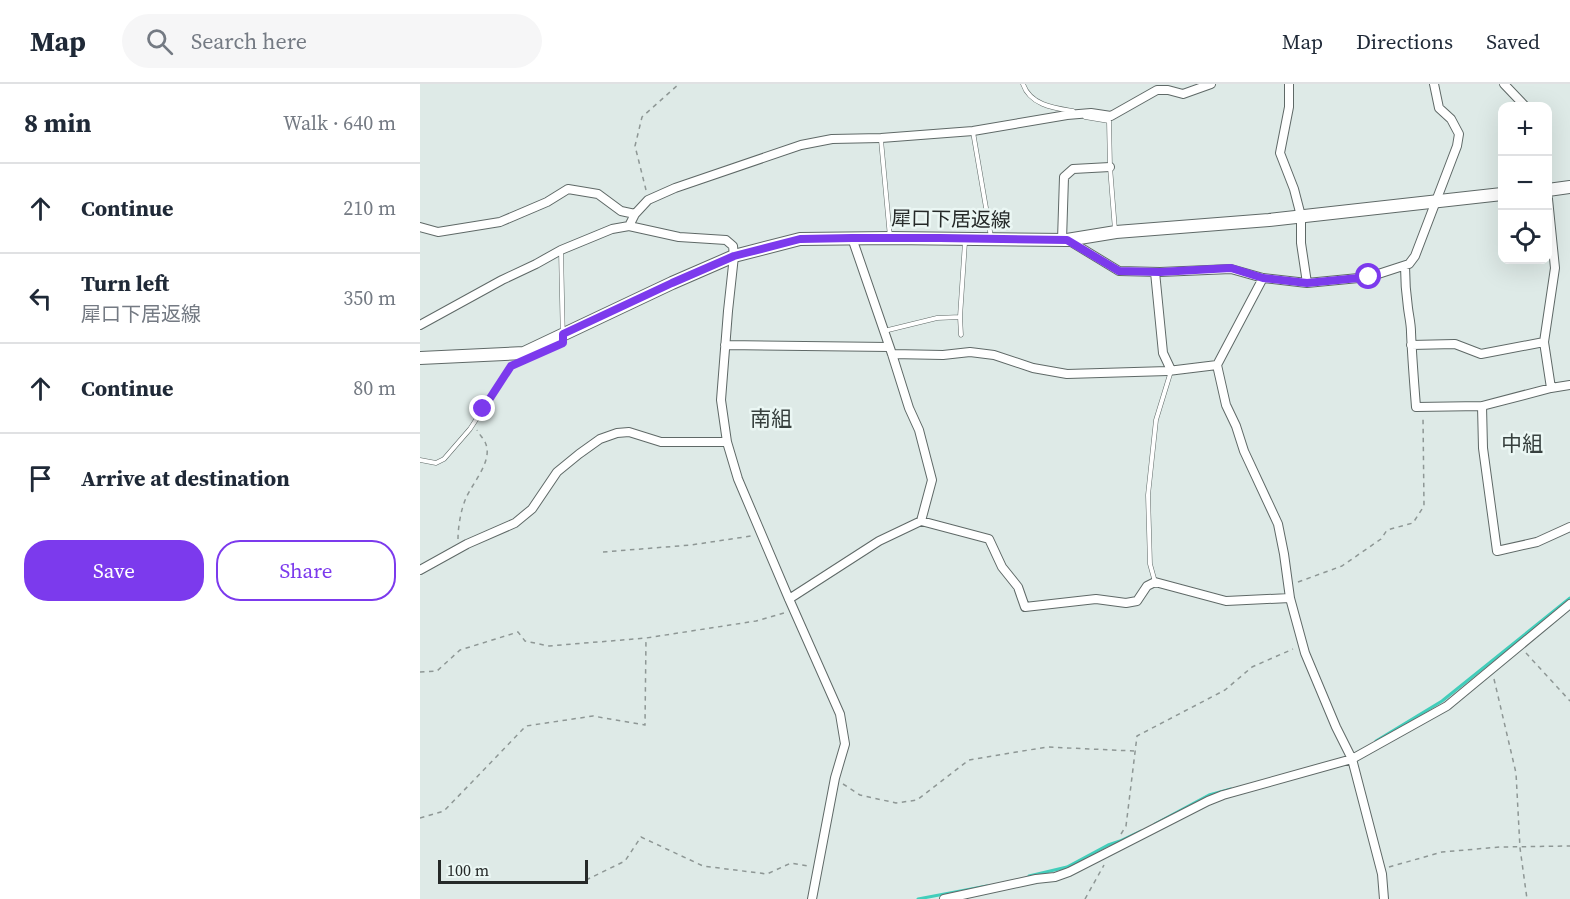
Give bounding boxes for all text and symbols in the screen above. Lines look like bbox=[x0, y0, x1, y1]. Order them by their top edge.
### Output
search box bbox=[122, 14, 542, 68]
text: Map bbox=[30, 22, 86, 60]
icon: search bbox=[143, 25, 176, 58]
text: Search here bbox=[191, 26, 307, 56]
text: Map bbox=[1282, 27, 1323, 56]
text: Directions bbox=[1356, 27, 1453, 56]
text: Saved bbox=[1486, 27, 1540, 56]
map controls bbox=[1498, 102, 1552, 264]
button: + bbox=[1498, 102, 1552, 156]
text: 8 min bbox=[24, 105, 91, 141]
text: Walk · 640 m bbox=[283, 109, 396, 137]
button: − bbox=[1498, 156, 1552, 210]
icon: ahead bbox=[24, 192, 57, 225]
text: Continue bbox=[81, 193, 174, 223]
text: 210 m bbox=[343, 194, 396, 222]
street label: 犀口下居返線 bbox=[891, 204, 1011, 234]
button: locate bbox=[1498, 210, 1552, 264]
route start bbox=[1355, 263, 1381, 289]
text: Turn left bbox=[81, 268, 169, 298]
icon: left bbox=[24, 282, 57, 315]
text: 350 m bbox=[343, 284, 396, 312]
text: 犀口下居返線 bbox=[81, 300, 201, 328]
icon: ahead bbox=[24, 372, 57, 405]
text: Continue bbox=[81, 373, 174, 403]
text: 80 m bbox=[353, 374, 396, 402]
route end bbox=[469, 395, 495, 421]
district label: 南組 bbox=[750, 404, 792, 433]
district label: 中組 bbox=[1501, 429, 1543, 458]
icon: arrive bbox=[24, 462, 57, 495]
text: Arrive at destination bbox=[81, 463, 290, 493]
button: Save bbox=[24, 540, 204, 601]
button: Share bbox=[216, 540, 396, 601]
scale bar bbox=[438, 857, 588, 884]
text: 100 m bbox=[447, 859, 489, 881]

